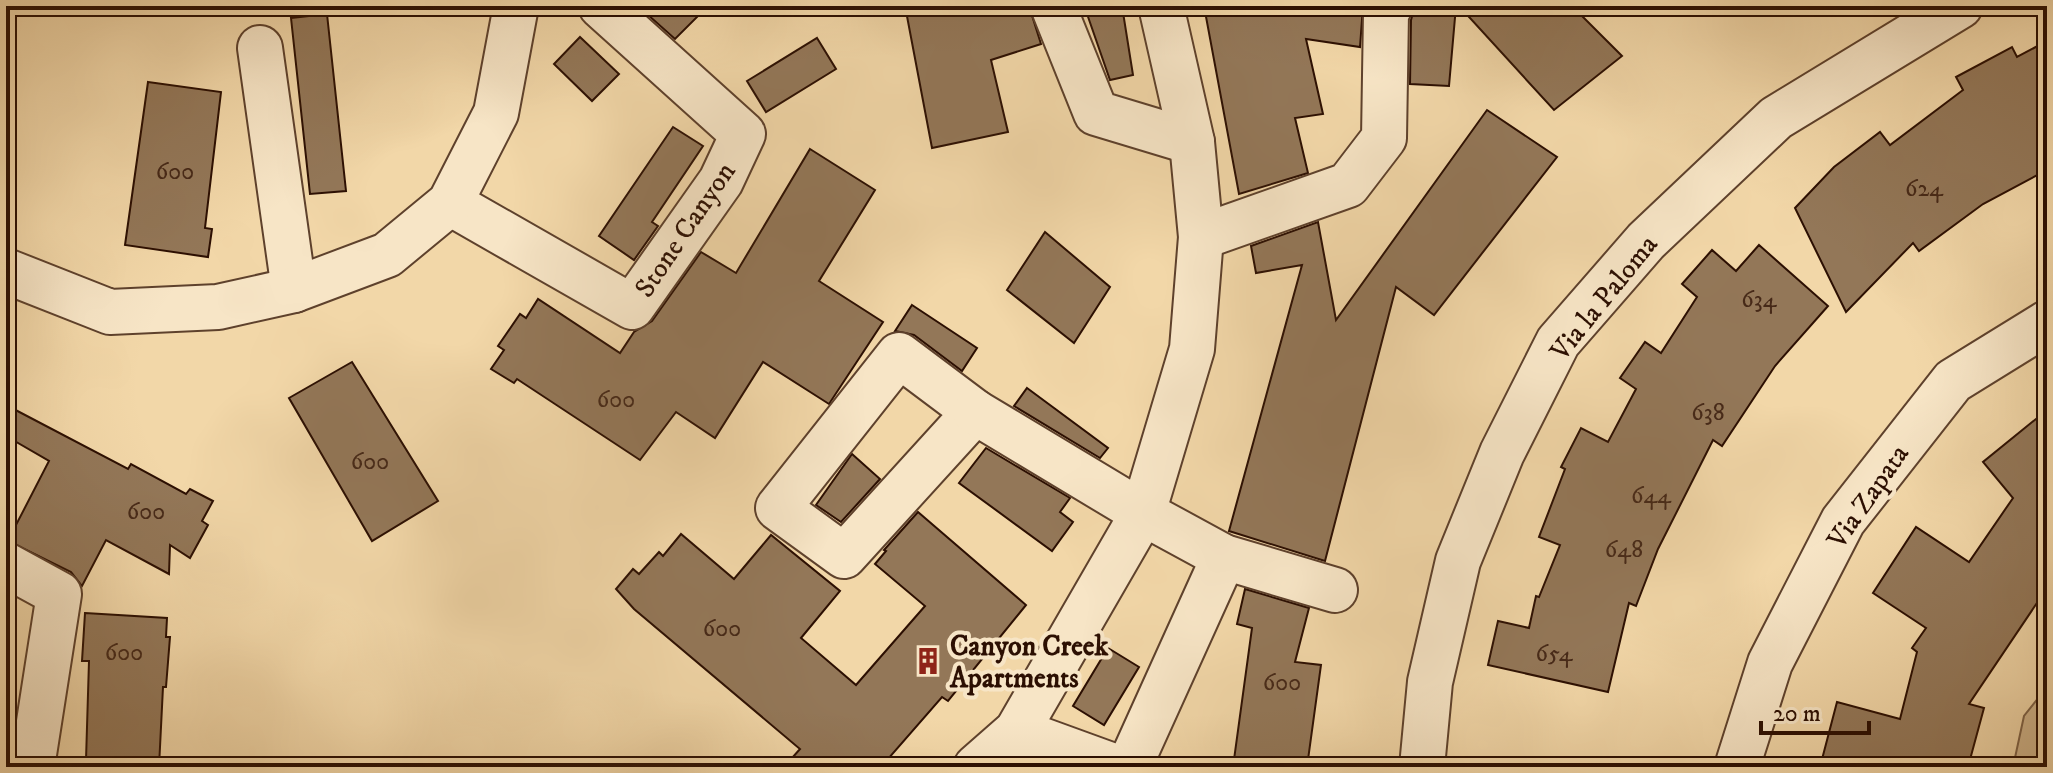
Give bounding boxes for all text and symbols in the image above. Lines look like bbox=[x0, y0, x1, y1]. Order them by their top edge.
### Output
street label: Stone Canyon bbox=[627, 155, 744, 304]
house number: 600 bbox=[156, 157, 194, 187]
house number: 624 bbox=[1905, 174, 1944, 204]
street label: Via la Paloma bbox=[1542, 228, 1666, 369]
house number: 634 bbox=[1741, 285, 1778, 315]
house number: 600 bbox=[597, 385, 635, 415]
house number: 638 bbox=[1691, 398, 1725, 428]
street label: Via Zapata bbox=[1819, 438, 1917, 557]
house number: 600 bbox=[351, 447, 389, 477]
house number: 644 bbox=[1631, 481, 1672, 511]
house number: 600 bbox=[127, 497, 165, 527]
house number: 648 bbox=[1605, 535, 1643, 565]
house number: 600 bbox=[703, 614, 741, 644]
place label: Canyon Creek Apartments bbox=[949, 629, 1109, 696]
house number: 600 bbox=[105, 638, 143, 668]
house number: 654 bbox=[1536, 639, 1574, 669]
building icon: Canyon Creek Apartments bbox=[913, 646, 943, 676]
house number: 600 bbox=[1263, 668, 1301, 698]
scale bar bbox=[1761, 685, 1869, 735]
text: 20 m bbox=[1773, 699, 1821, 729]

